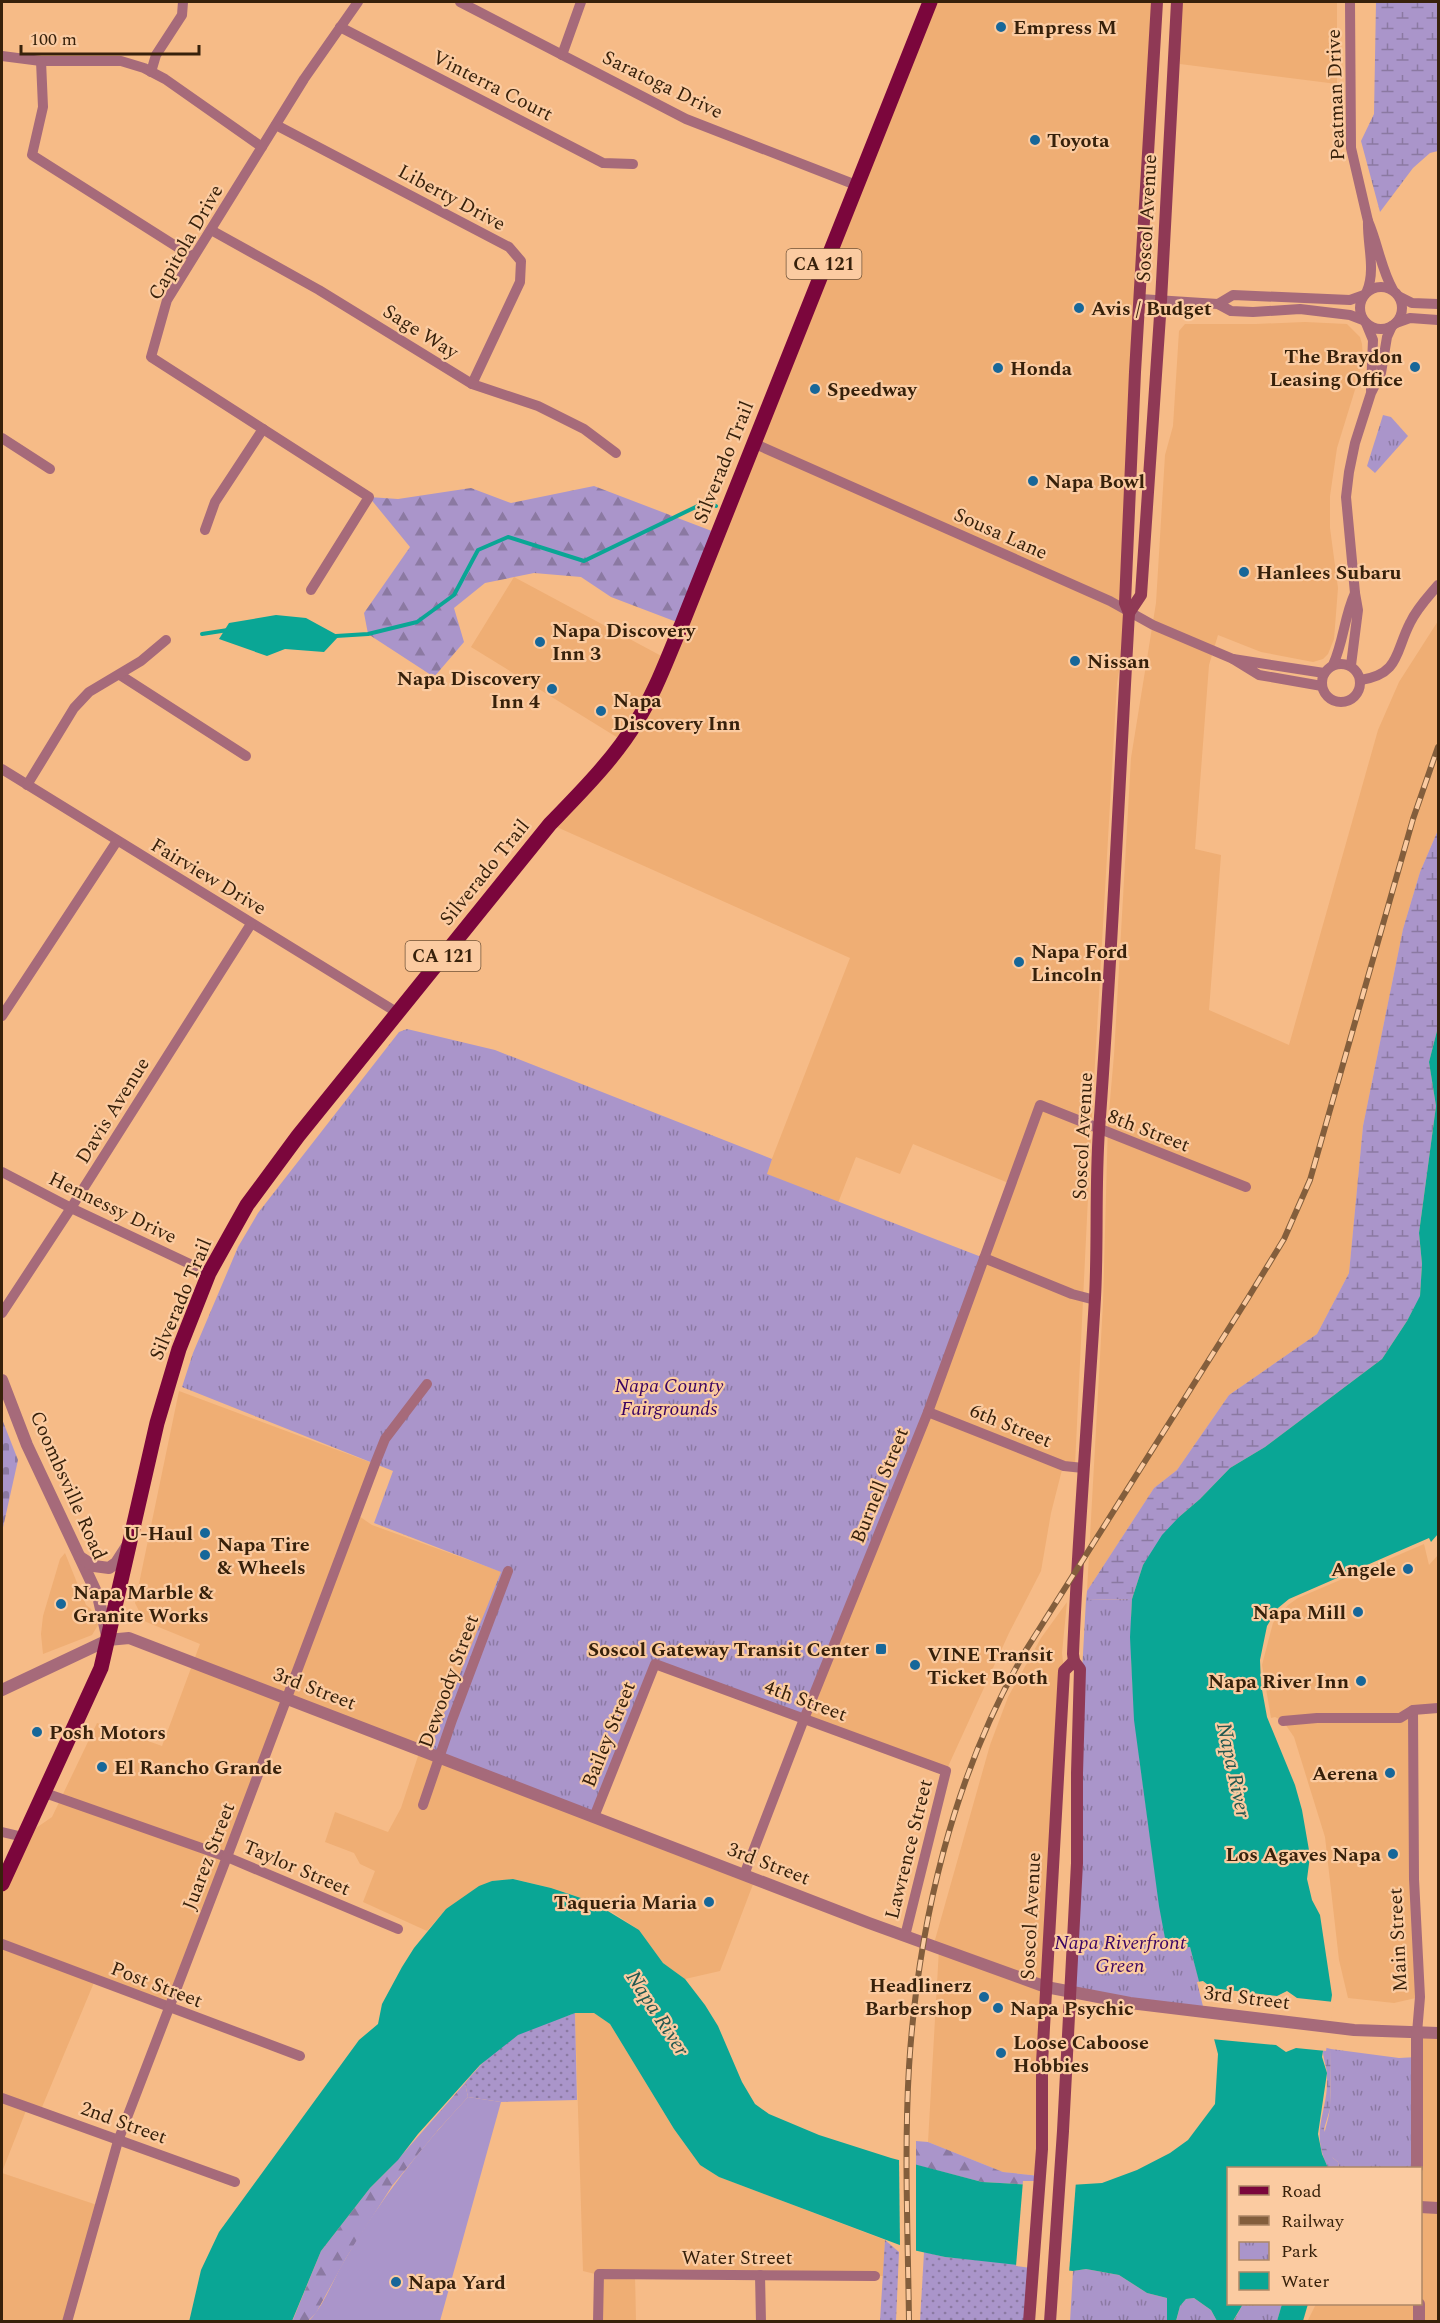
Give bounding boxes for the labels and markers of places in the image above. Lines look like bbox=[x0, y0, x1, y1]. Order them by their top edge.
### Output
place label: Empress M bbox=[1013, 13, 1117, 43]
marker: Empress M bbox=[994, 20, 1008, 34]
place label: Toyota bbox=[1047, 126, 1110, 156]
marker: Toyota bbox=[1028, 133, 1042, 147]
place label: Avis / Budget bbox=[1091, 294, 1212, 324]
marker: Avis / Budget bbox=[1072, 301, 1086, 315]
place label: The Braydon Leasing Office bbox=[1269, 342, 1403, 395]
place label: Honda bbox=[1010, 354, 1073, 384]
marker: The Braydon Leasing Office bbox=[1408, 360, 1422, 374]
marker: Honda bbox=[991, 361, 1005, 375]
place label: Speedway bbox=[827, 375, 918, 405]
marker: Speedway bbox=[808, 382, 822, 396]
place label: Napa Bowl bbox=[1045, 467, 1145, 497]
marker: Napa Bowl bbox=[1026, 474, 1040, 488]
place label: Hanlees Subaru bbox=[1256, 558, 1401, 588]
marker: Hanlees Subaru bbox=[1237, 565, 1251, 579]
place label: Napa Discovery Inn 3 bbox=[552, 616, 697, 669]
marker: Napa Discovery Inn 3 bbox=[533, 635, 547, 649]
place label: Nissan bbox=[1087, 647, 1150, 677]
marker: Nissan bbox=[1068, 654, 1082, 668]
place label: Napa Discovery Inn 4 bbox=[397, 664, 541, 717]
marker: Napa Discovery Inn 4 bbox=[545, 682, 559, 696]
place label: Napa Discovery Inn bbox=[613, 686, 741, 739]
marker: Napa Discovery Inn bbox=[594, 704, 608, 718]
place label: Napa Ford Lincoln bbox=[1031, 937, 1128, 990]
marker: Napa Ford Lincoln bbox=[1012, 955, 1026, 969]
place label: U-Haul bbox=[124, 1519, 193, 1549]
marker: U-Haul bbox=[198, 1526, 212, 1540]
place label: Napa Tire & Wheels bbox=[217, 1530, 310, 1583]
marker: Napa Tire & Wheels bbox=[198, 1548, 212, 1562]
place label: Angele bbox=[1331, 1555, 1396, 1585]
marker: Angele bbox=[1401, 1562, 1415, 1576]
place label: Napa Marble & Granite Works bbox=[73, 1578, 214, 1631]
marker: Napa Marble & Granite Works bbox=[54, 1597, 68, 1611]
place label: Napa Mill bbox=[1253, 1598, 1346, 1628]
marker: Napa Mill bbox=[1351, 1605, 1365, 1619]
place label: Soscol Gateway Transit Center bbox=[588, 1635, 869, 1665]
place label: VINE Transit Ticket Booth bbox=[927, 1640, 1054, 1693]
marker: Soscol Gateway Transit Center bbox=[874, 1642, 888, 1656]
marker: VINE Transit Ticket Booth bbox=[908, 1658, 922, 1672]
place label: Napa River Inn bbox=[1208, 1667, 1349, 1697]
marker: Napa River Inn bbox=[1354, 1674, 1368, 1688]
place label: Posh Motors bbox=[49, 1718, 166, 1748]
marker: Posh Motors bbox=[30, 1725, 44, 1739]
place label: El Rancho Grande bbox=[114, 1753, 282, 1783]
place label: Aerena bbox=[1312, 1759, 1379, 1789]
marker: El Rancho Grande bbox=[95, 1760, 109, 1774]
marker: Aerena bbox=[1383, 1766, 1397, 1780]
place label: Los Agaves Napa bbox=[1225, 1840, 1382, 1870]
marker: Los Agaves Napa bbox=[1386, 1847, 1400, 1861]
place label: Taqueria Maria bbox=[554, 1888, 698, 1918]
marker: Taqueria Maria bbox=[702, 1895, 716, 1909]
place label: Headlinerz Barbershop bbox=[865, 1971, 972, 2024]
marker: Headlinerz Barbershop bbox=[977, 1990, 991, 2004]
place label: Napa Psychic bbox=[1010, 1994, 1134, 2024]
marker: Napa Psychic bbox=[991, 2001, 1005, 2015]
place label: Loose Caboose Hobbies bbox=[1013, 2028, 1149, 2081]
marker: Loose Caboose Hobbies bbox=[994, 2046, 1008, 2060]
place label: Napa Yard bbox=[408, 2268, 506, 2298]
marker: Napa Yard bbox=[389, 2275, 403, 2289]

